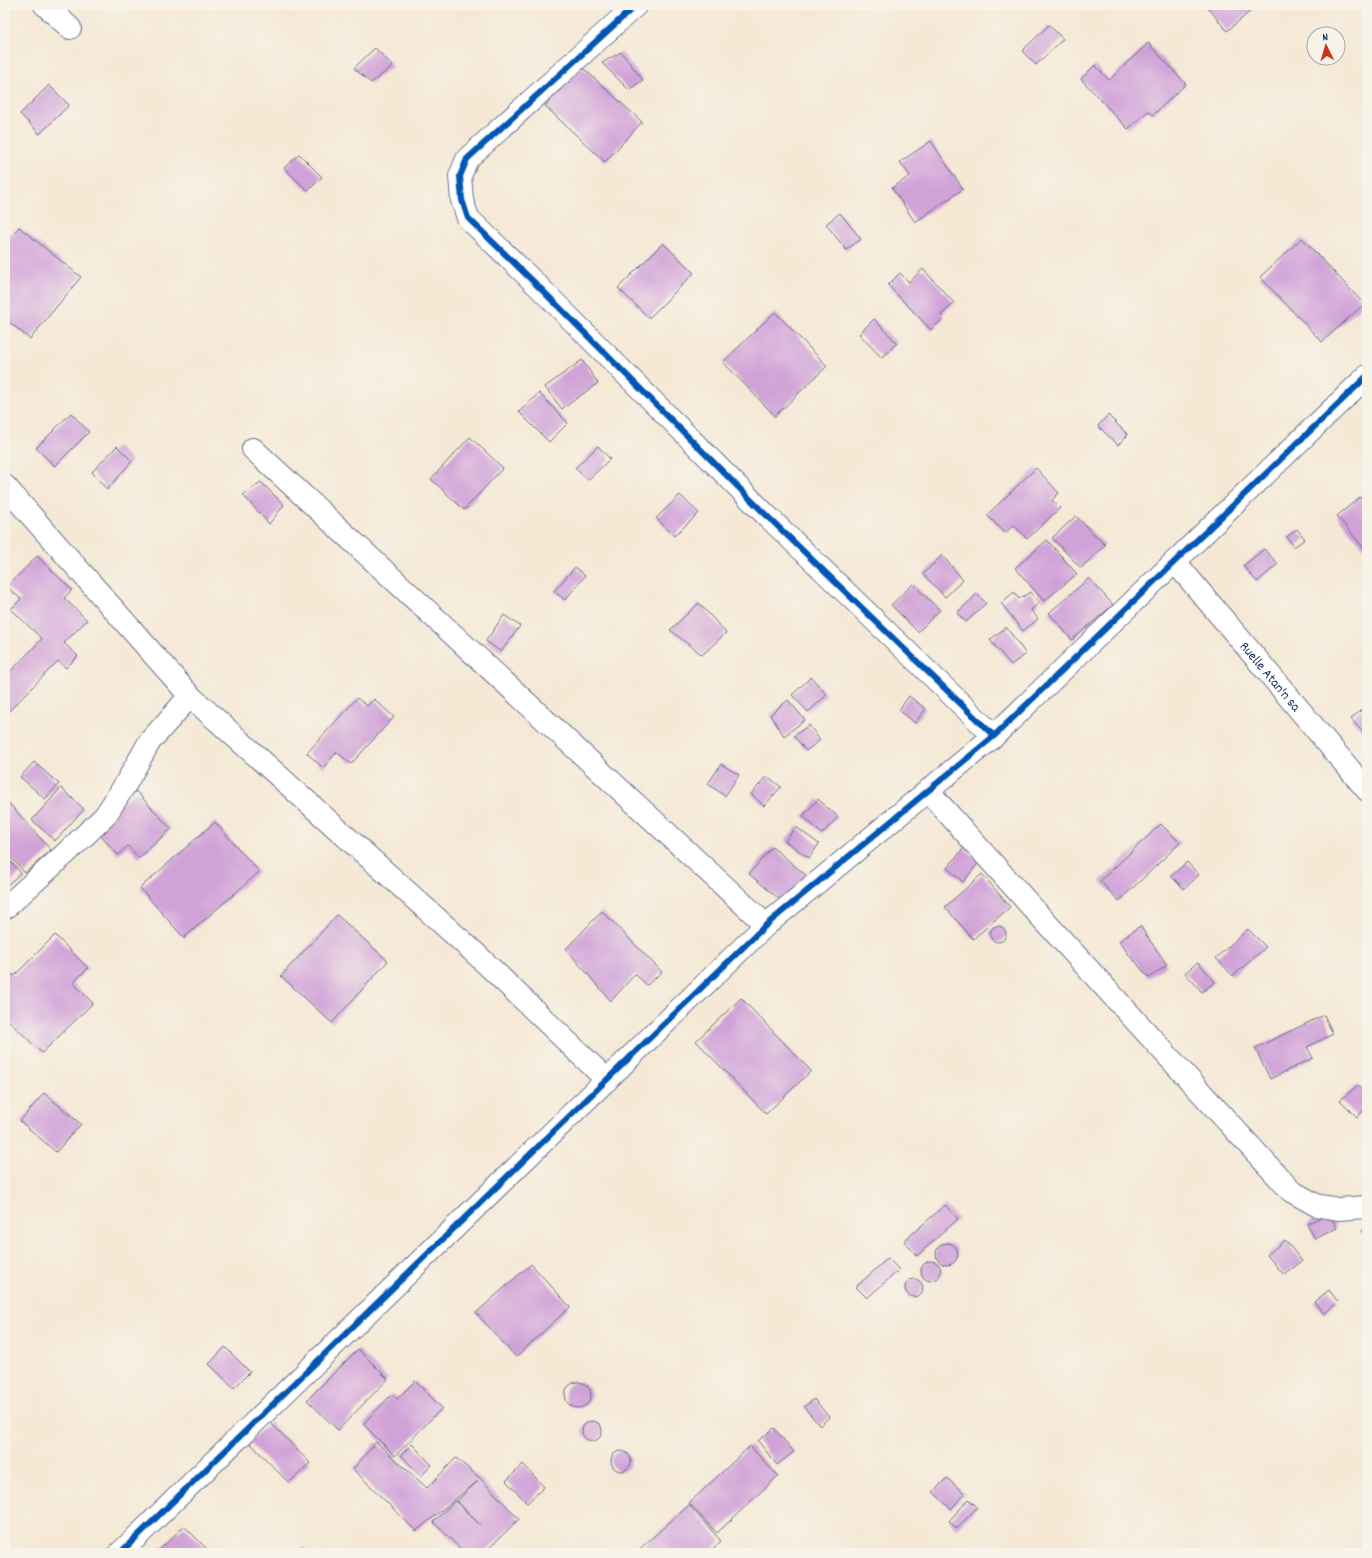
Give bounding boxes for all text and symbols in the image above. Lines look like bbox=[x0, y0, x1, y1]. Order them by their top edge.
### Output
north arrow bbox=[1306, 26, 1346, 66]
text: N bbox=[1322, 30, 1329, 46]
street label: Ruelle Atan'n sa bbox=[1234, 638, 1305, 717]

